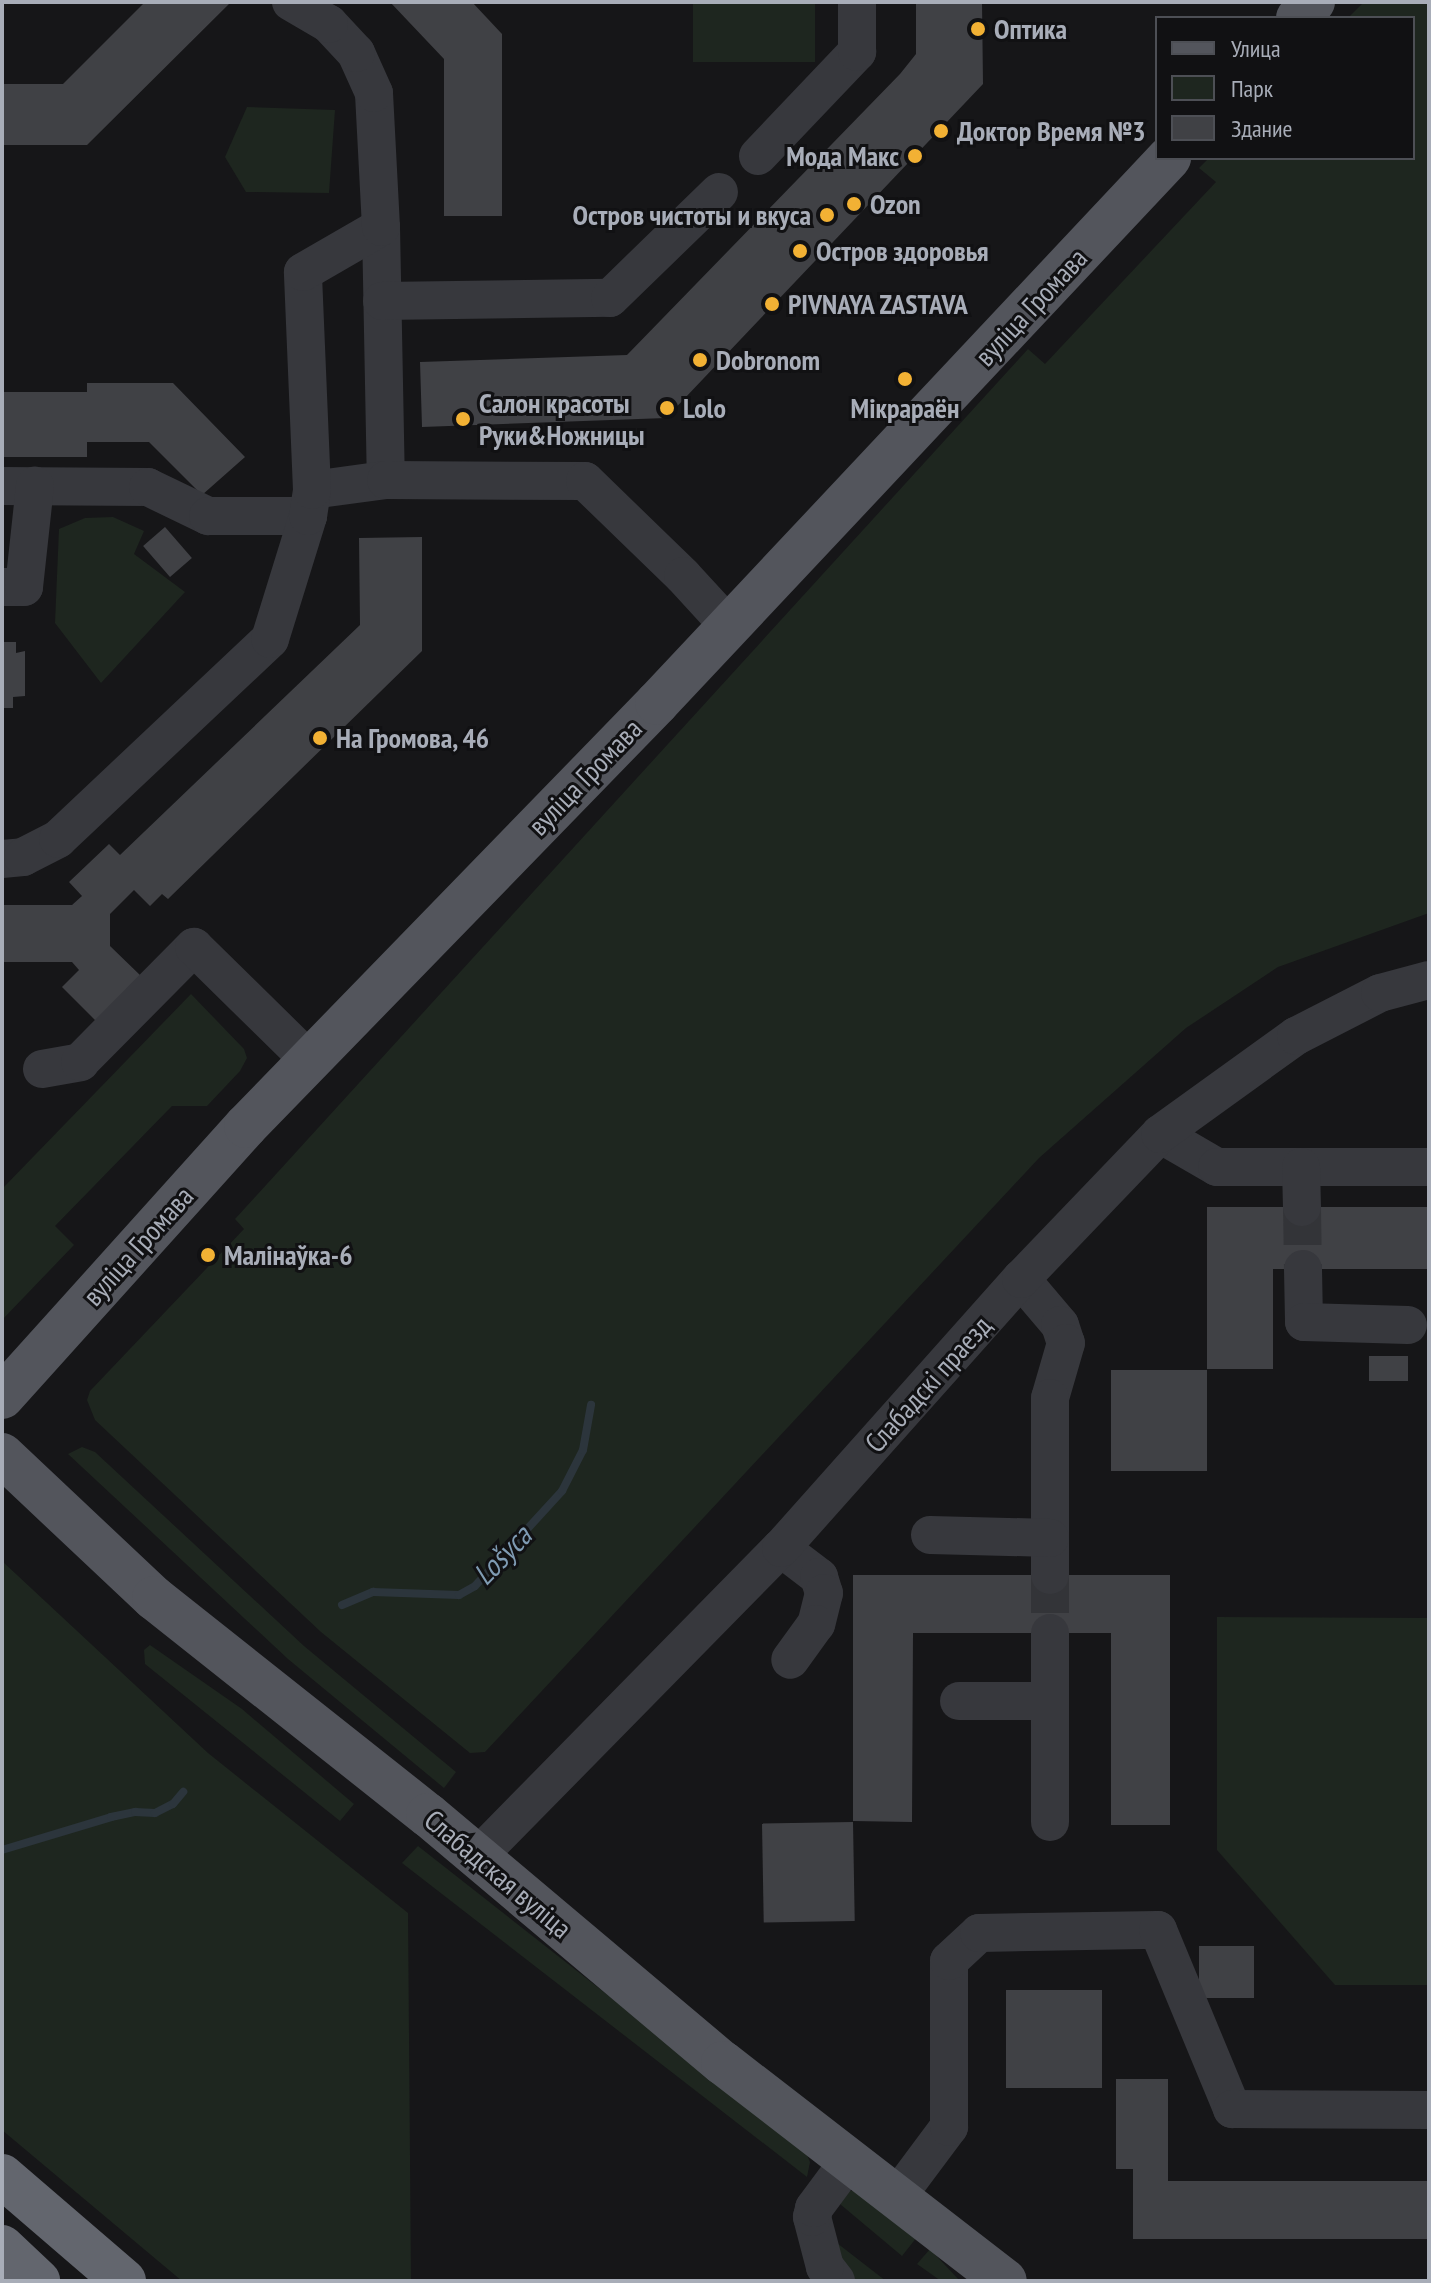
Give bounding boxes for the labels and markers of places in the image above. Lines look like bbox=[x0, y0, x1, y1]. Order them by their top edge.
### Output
place label: Оптика bbox=[994, 12, 1067, 46]
marker: Оптика bbox=[969, 20, 987, 38]
place label: Доктор Время №3 bbox=[957, 114, 1146, 148]
marker: Доктор Время №3 bbox=[932, 122, 950, 140]
place label: Мода Макс bbox=[786, 139, 899, 173]
marker: Мода Макс bbox=[906, 147, 924, 165]
place label: Ozon bbox=[870, 187, 921, 221]
marker: Ozon bbox=[845, 195, 863, 213]
place label: Остров чистоты и вкуса bbox=[572, 198, 811, 232]
marker: Остров чистоты и вкуса bbox=[818, 206, 836, 224]
place label: Остров здоровья bbox=[816, 234, 989, 268]
marker: Остров здоровья bbox=[791, 242, 809, 260]
place label: PIVNAYA ZASTAVA bbox=[788, 287, 969, 321]
marker: PIVNAYA ZASTAVA bbox=[763, 295, 781, 313]
place label: Dobronom bbox=[716, 343, 820, 377]
marker: Dobronom bbox=[691, 351, 709, 369]
marker: Мікрараён bbox=[896, 370, 914, 388]
place label: Салон красоты Руки&Ножницы bbox=[479, 386, 645, 452]
place label: Lolo bbox=[683, 391, 726, 425]
place label: Мікрараён bbox=[851, 391, 959, 425]
marker: Lolo bbox=[658, 399, 676, 417]
marker: Салон красоты Руки&Ножницы bbox=[454, 410, 472, 428]
place label: На Громова, 46 bbox=[336, 721, 491, 755]
marker: На Громова, 46 bbox=[311, 729, 329, 747]
place label: Малінаўка-6 bbox=[224, 1238, 353, 1272]
marker: Малінаўка-6 bbox=[199, 1246, 217, 1264]

